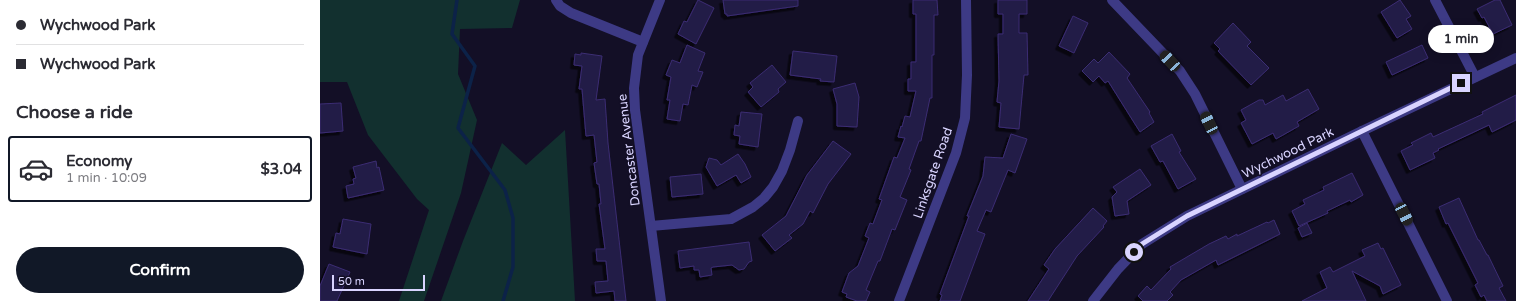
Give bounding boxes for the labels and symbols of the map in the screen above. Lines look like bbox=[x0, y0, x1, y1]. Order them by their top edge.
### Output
callout: 1 min bbox=[1428, 25, 1494, 53]
car bbox=[1157, 48, 1183, 74]
route end bbox=[1452, 74, 1470, 92]
street label: Doncaster Avenue bbox=[614, 93, 644, 207]
car bbox=[1198, 110, 1220, 136]
street label: Wychwood Park bbox=[1240, 124, 1336, 182]
street label: Linksgate Road bbox=[910, 125, 956, 221]
car bbox=[1393, 201, 1415, 227]
route start bbox=[1125, 243, 1143, 261]
scale bar bbox=[332, 273, 425, 292]

